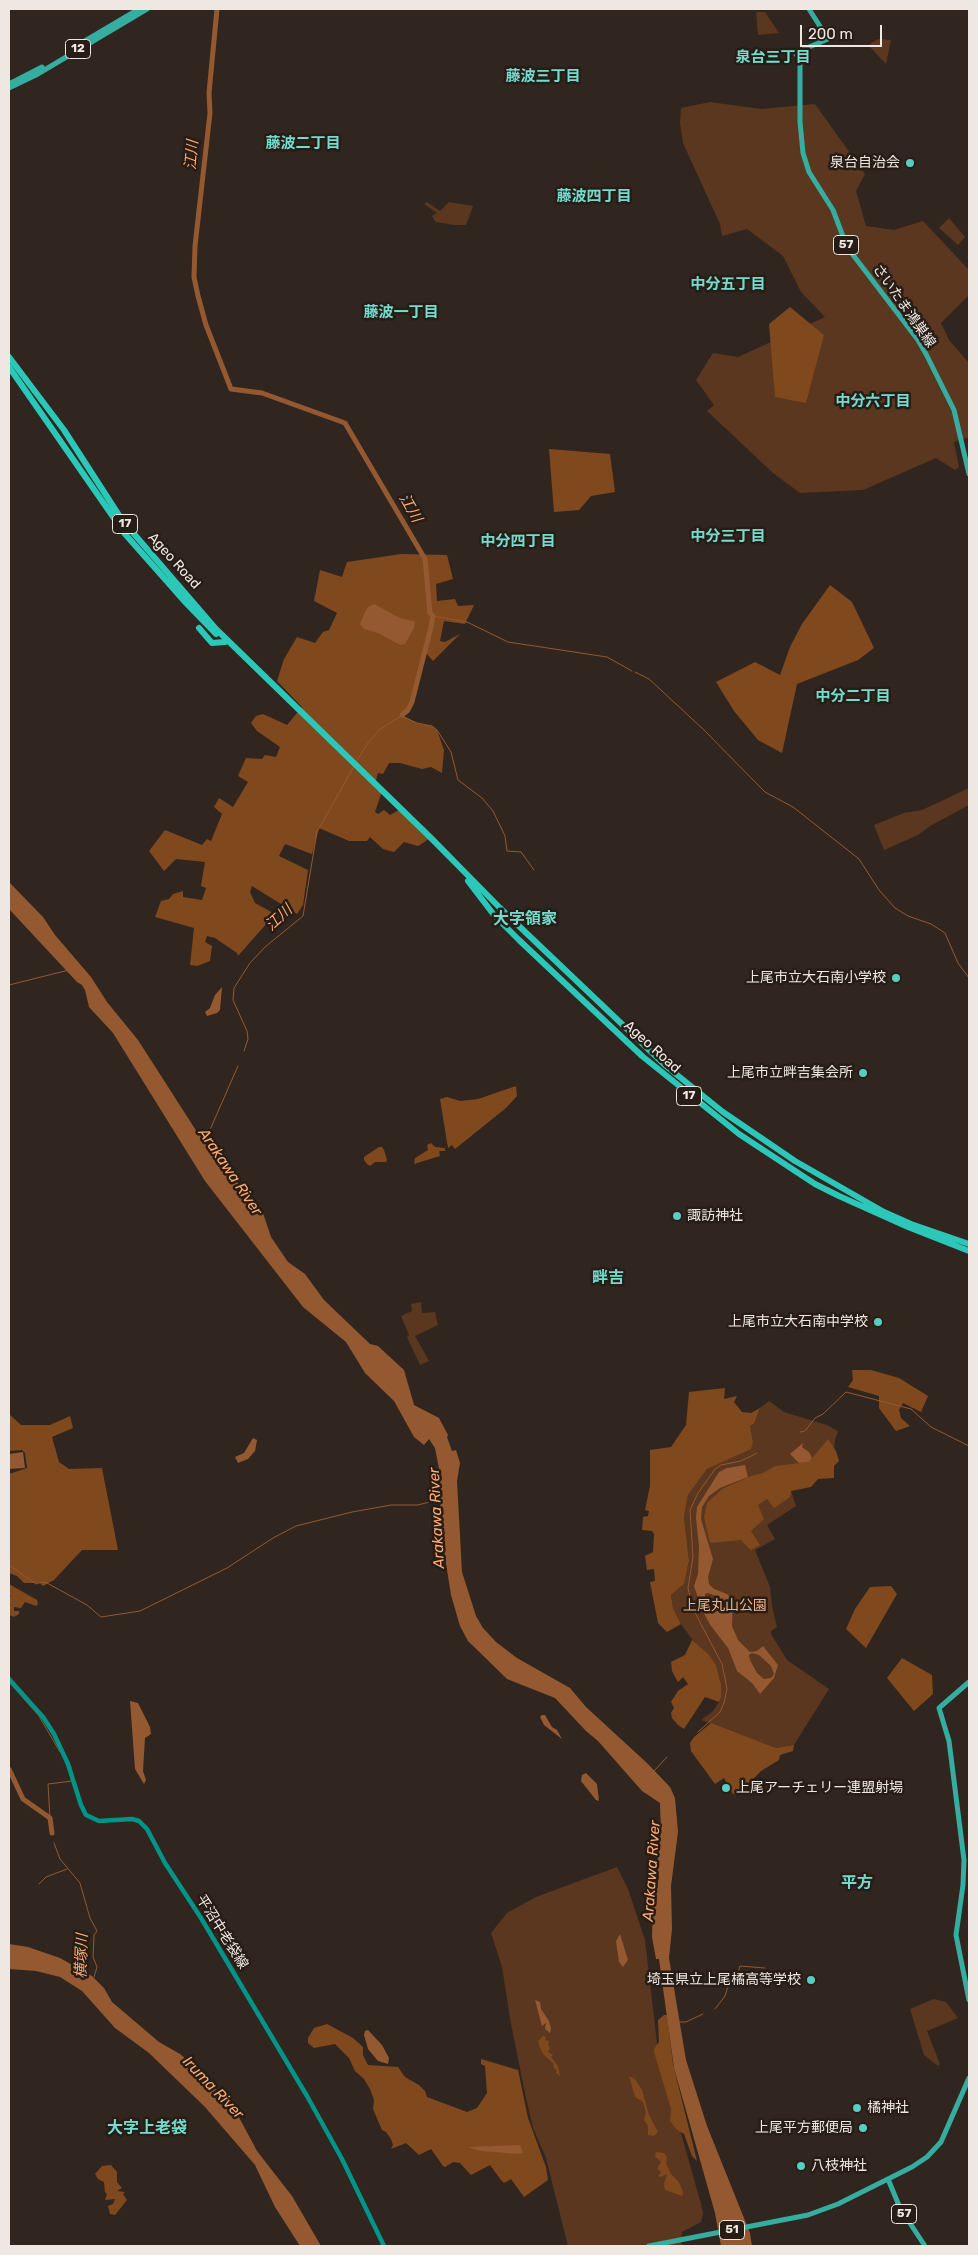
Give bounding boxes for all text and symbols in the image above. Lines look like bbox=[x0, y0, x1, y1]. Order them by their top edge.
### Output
scale bar bbox=[803, 15, 886, 47]
text: 200 m bbox=[808, 25, 853, 43]
road number: 12 bbox=[66, 40, 90, 59]
district label: 泉台三丁目 bbox=[736, 49, 810, 67]
district label: 藤波三丁目 bbox=[506, 68, 580, 86]
district label: 藤波二丁目 bbox=[266, 135, 340, 153]
water label: 江川 bbox=[182, 139, 202, 171]
place label: 泉台自治会 bbox=[830, 155, 900, 171]
marker: 泉台自治会 bbox=[904, 157, 916, 169]
district label: 藤波四丁目 bbox=[557, 188, 631, 206]
road number: 57 bbox=[834, 236, 858, 254]
street label: さいたま鴻巣線 bbox=[869, 261, 939, 351]
district label: 中分五丁目 bbox=[691, 276, 765, 294]
district label: 藤波一丁目 bbox=[364, 304, 438, 322]
district label: 中分六丁目 bbox=[836, 393, 910, 411]
water label: 江川 bbox=[395, 491, 425, 525]
road number: 17 bbox=[112, 514, 138, 534]
district label: 中分三丁目 bbox=[691, 528, 765, 546]
street label: Ageo Road bbox=[144, 529, 204, 593]
district label: 中分四丁目 bbox=[481, 533, 555, 551]
district label: 中分二丁目 bbox=[816, 688, 890, 706]
water label: 江川 bbox=[262, 901, 296, 935]
district label: 大字領家 bbox=[493, 909, 557, 929]
place label: 上尾市立大石南小学校 bbox=[746, 970, 886, 986]
marker: 上尾市立大石南小学校 bbox=[890, 972, 902, 984]
street label: Ageo Road bbox=[620, 1017, 684, 1077]
place label: 上尾市立畔吉集会所 bbox=[727, 1065, 853, 1081]
marker: 上尾市立畔吉集会所 bbox=[857, 1067, 869, 1079]
road number: 17 bbox=[676, 1086, 702, 1106]
water label: Arakawa River bbox=[194, 1125, 266, 1219]
place label: 諏訪神社 bbox=[687, 1208, 743, 1224]
marker: 諏訪神社 bbox=[671, 1210, 683, 1222]
district label: 畔吉 bbox=[592, 1268, 624, 1288]
place label: 上尾市立大石南中学校 bbox=[728, 1314, 868, 1330]
marker: 上尾市立大石南中学校 bbox=[872, 1316, 884, 1328]
water label: Arakawa River bbox=[425, 1467, 449, 1569]
park label: 上尾丸山公園 bbox=[683, 1598, 767, 1614]
place label: 上尾アーチェリー連盟射場 bbox=[736, 1780, 903, 1796]
marker: 上尾アーチェリー連盟射場 bbox=[720, 1782, 732, 1794]
water label: Arakawa River bbox=[639, 1820, 665, 1922]
district label: 平方 bbox=[841, 1873, 873, 1893]
street label: 平沼中老袋線 bbox=[193, 1892, 251, 1972]
water label: 横塚川 bbox=[72, 1933, 92, 1979]
place label: 埼玉県立上尾橘高等学校 bbox=[647, 1972, 801, 1988]
marker: 埼玉県立上尾橘高等学校 bbox=[805, 1974, 817, 1986]
water label: Iruma River bbox=[179, 2053, 247, 2123]
place label: 橘神社 bbox=[867, 2100, 909, 2116]
marker: 橘神社 bbox=[851, 2102, 863, 2114]
district label: 大字上老袋 bbox=[107, 2118, 187, 2138]
place label: 上尾平方郵便局 bbox=[755, 2120, 853, 2136]
marker: 上尾平方郵便局 bbox=[857, 2122, 869, 2134]
place label: 八枝神社 bbox=[811, 2158, 867, 2174]
marker: 八枝神社 bbox=[795, 2160, 807, 2172]
road number: 57 bbox=[892, 2204, 916, 2224]
road number: 51 bbox=[720, 2220, 744, 2240]

